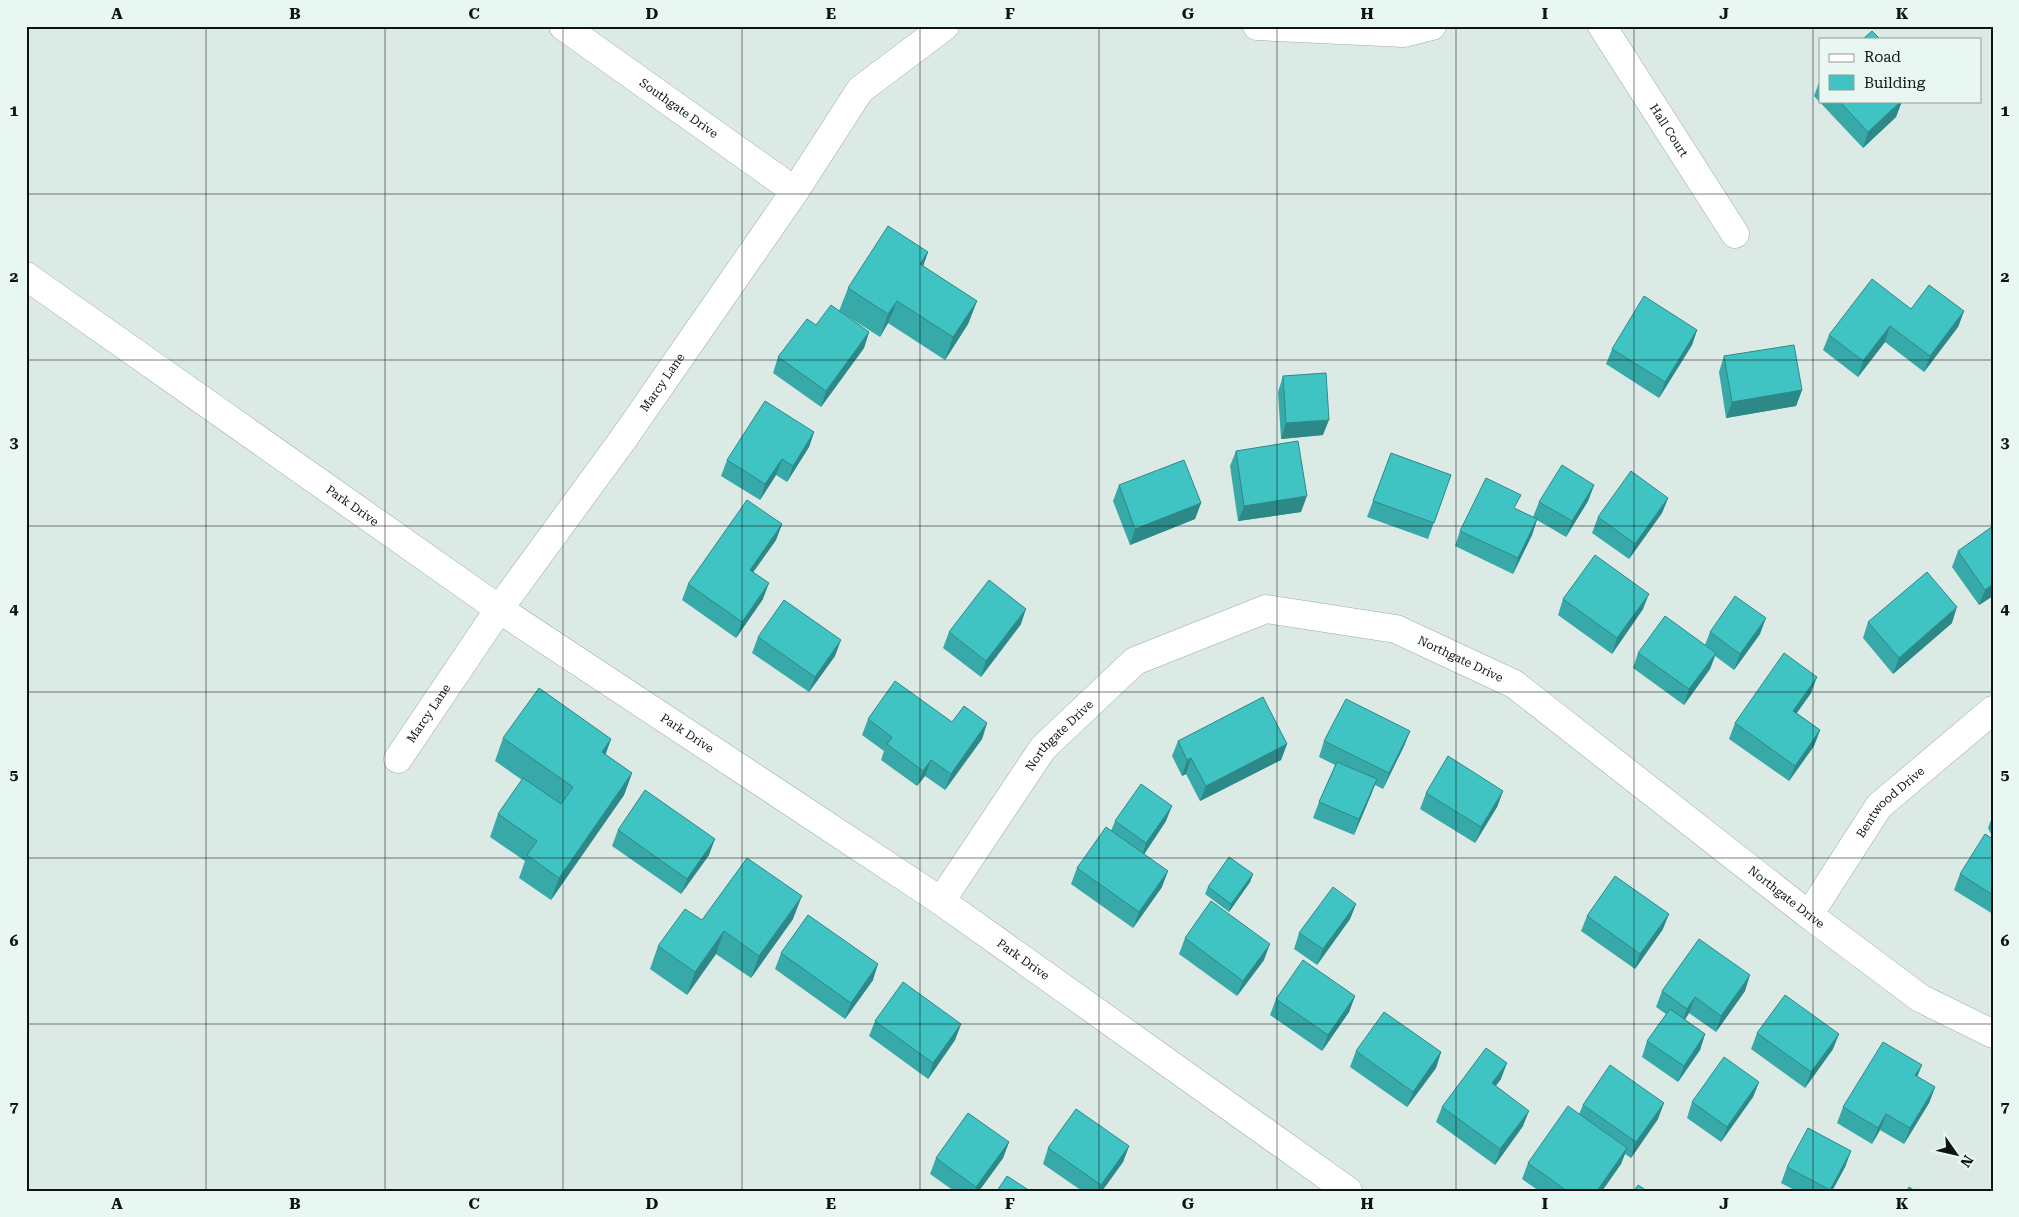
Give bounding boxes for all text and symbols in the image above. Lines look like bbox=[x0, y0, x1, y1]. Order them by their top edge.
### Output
text: A bbox=[111, 4, 123, 23]
text: B bbox=[289, 4, 301, 23]
text: C bbox=[468, 4, 480, 23]
text: D bbox=[646, 4, 659, 23]
text: E bbox=[826, 4, 836, 23]
text: F bbox=[1005, 4, 1015, 23]
text: G bbox=[1182, 4, 1195, 23]
text: H bbox=[1360, 4, 1374, 23]
text: I bbox=[1542, 4, 1548, 23]
text: J bbox=[1719, 4, 1729, 23]
text: K bbox=[1896, 4, 1909, 23]
legend bbox=[1819, 38, 1982, 102]
text: Road bbox=[1864, 48, 1901, 66]
text: Building bbox=[1864, 74, 1926, 92]
street label: Southgate Drive bbox=[637, 76, 721, 141]
text: 1 bbox=[10, 101, 19, 120]
street label: Hall Court bbox=[1647, 101, 1691, 160]
text: 1 bbox=[2001, 101, 2010, 120]
text: 2 bbox=[10, 267, 19, 286]
text: 2 bbox=[2001, 267, 2010, 286]
street label: Marcy Lane bbox=[637, 350, 688, 415]
text: 3 bbox=[10, 433, 19, 452]
text: 3 bbox=[2001, 433, 2010, 452]
street label: Park Drive bbox=[323, 482, 382, 529]
text: 4 bbox=[10, 599, 19, 618]
text: 4 bbox=[2001, 599, 2010, 618]
street label: Northgate Drive bbox=[1415, 633, 1506, 685]
street label: Marcy Lane bbox=[404, 681, 454, 745]
street label: Northgate Drive bbox=[1023, 697, 1096, 774]
street label: Park Drive bbox=[658, 711, 717, 756]
street label: Bentwood Drive bbox=[1853, 764, 1928, 840]
text: 5 bbox=[10, 765, 19, 784]
text: 5 bbox=[2001, 765, 2010, 784]
street label: Northgate Drive bbox=[1746, 863, 1828, 931]
text: 6 bbox=[10, 931, 19, 950]
text: 6 bbox=[2001, 931, 2010, 950]
street label: Park Drive bbox=[994, 936, 1052, 983]
text: 7 bbox=[10, 1097, 19, 1116]
text: 7 bbox=[2001, 1097, 2010, 1116]
north arrow bbox=[1932, 1130, 1982, 1180]
text: N bbox=[1957, 1152, 1976, 1170]
text: A bbox=[111, 1194, 123, 1213]
text: B bbox=[289, 1194, 301, 1213]
text: C bbox=[468, 1194, 480, 1213]
text: D bbox=[646, 1194, 659, 1213]
text: E bbox=[826, 1194, 836, 1213]
text: F bbox=[1005, 1194, 1015, 1213]
text: G bbox=[1182, 1194, 1195, 1213]
text: H bbox=[1360, 1194, 1374, 1213]
text: I bbox=[1542, 1194, 1548, 1213]
text: J bbox=[1719, 1194, 1729, 1213]
text: K bbox=[1896, 1194, 1909, 1213]

